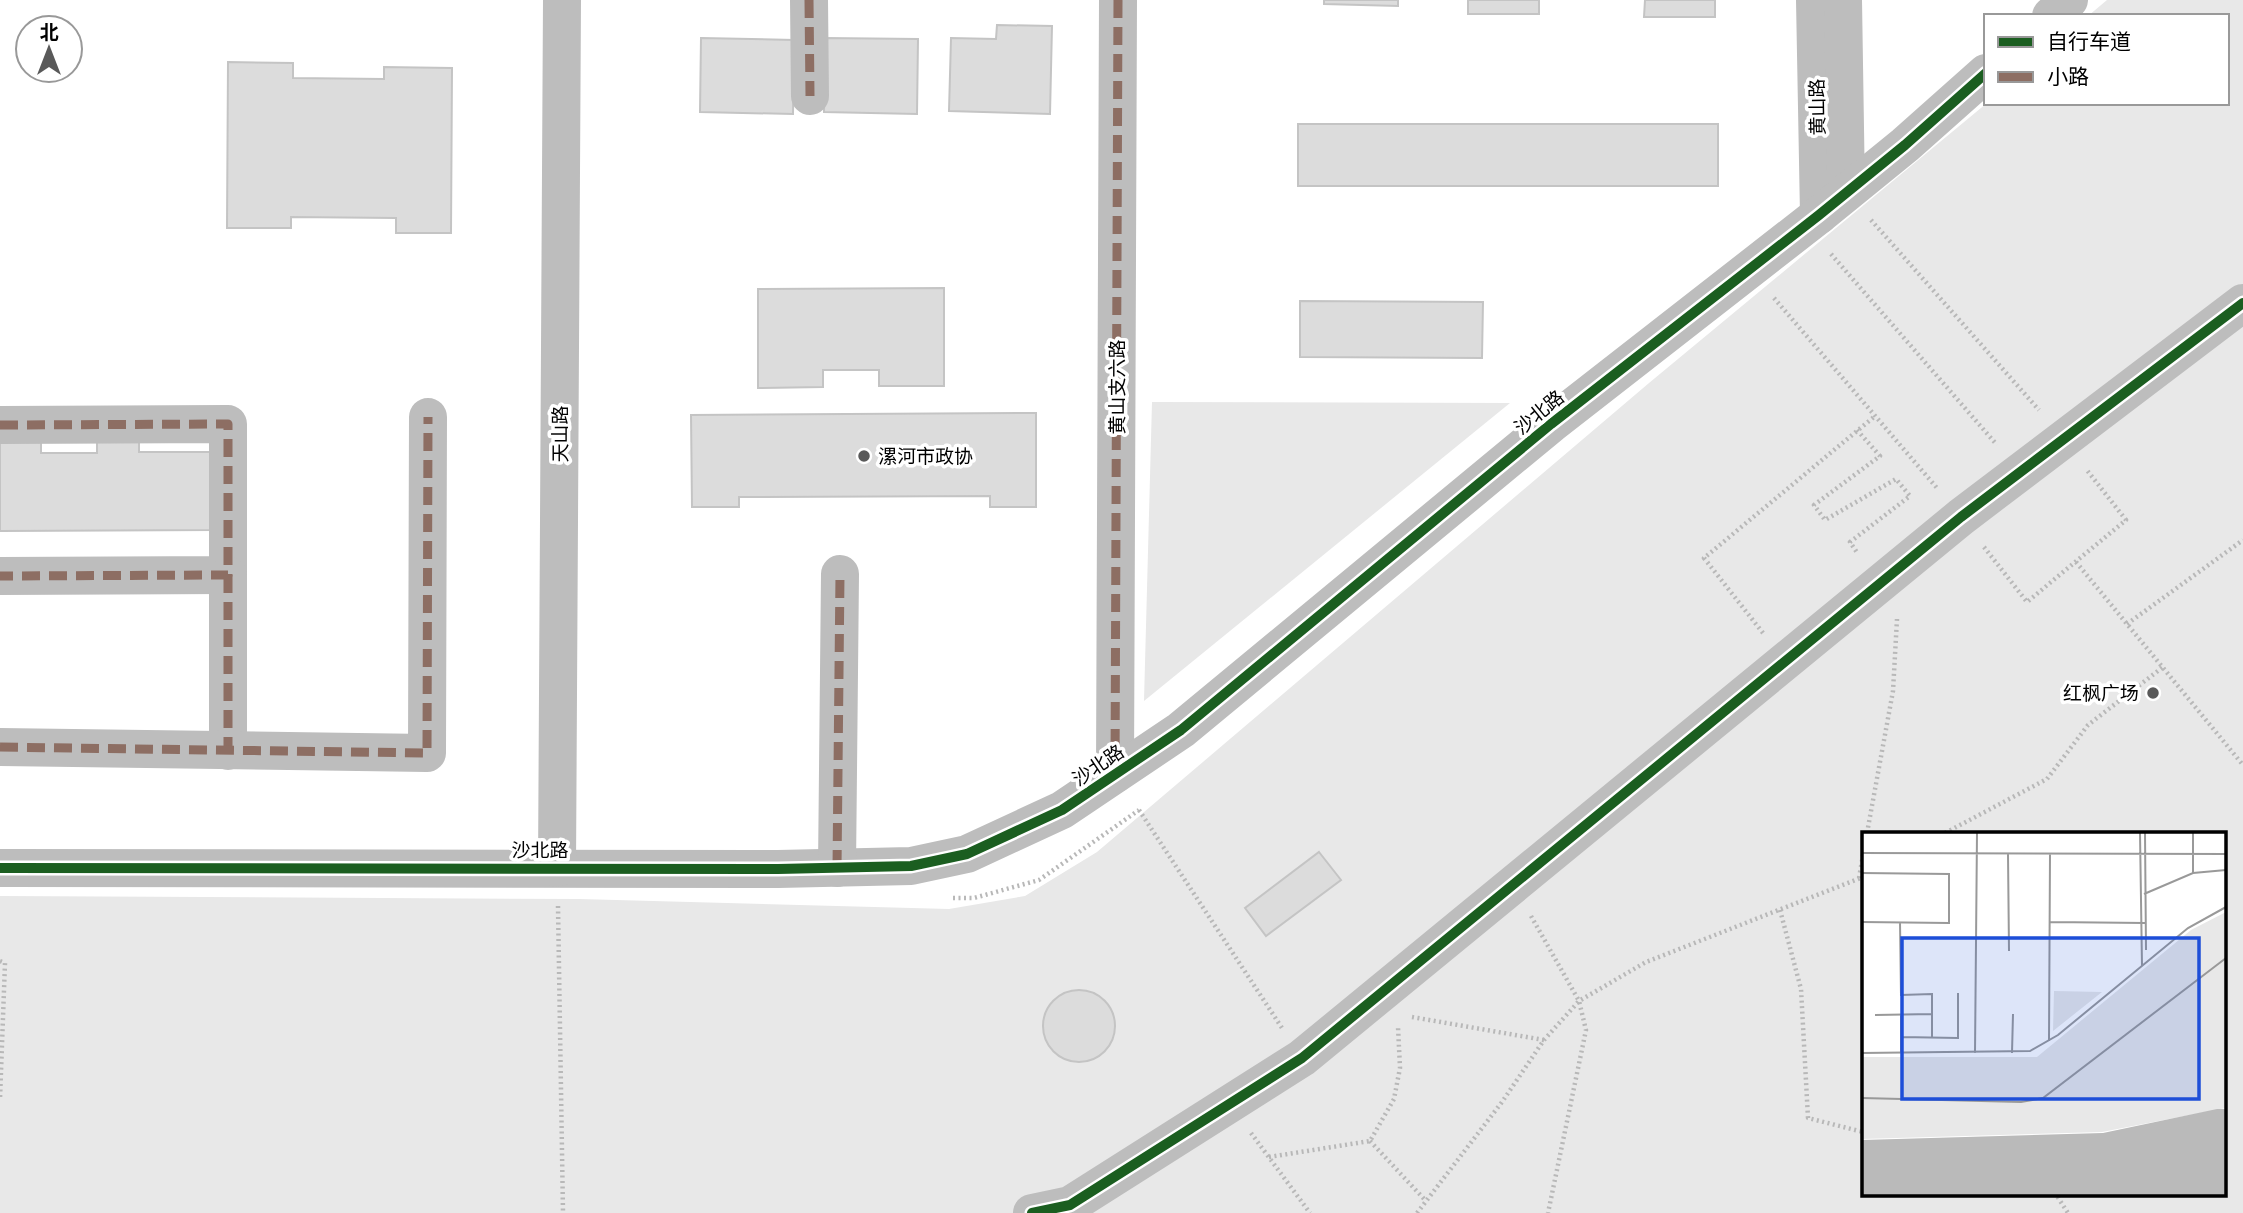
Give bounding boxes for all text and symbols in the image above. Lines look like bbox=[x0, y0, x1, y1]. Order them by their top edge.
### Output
north arrow bbox=[14, 14, 84, 84]
legend bbox=[1984, 14, 2229, 105]
text: 北 bbox=[39, 21, 59, 44]
text: 自行车道 bbox=[2047, 29, 2131, 54]
text: 小路 bbox=[2047, 64, 2089, 89]
street label: 黄山路 bbox=[1806, 78, 1829, 136]
street label: 黄山支六路 bbox=[1106, 339, 1129, 435]
street label: 沙北路 bbox=[1510, 386, 1569, 439]
street label: 天山路 bbox=[549, 405, 572, 463]
place label: 漯河市政协 bbox=[878, 445, 973, 468]
marker: 漯河市政协 bbox=[856, 448, 872, 464]
place label: 红枫广场 bbox=[2063, 682, 2139, 705]
marker: 红枫广场 bbox=[2145, 685, 2161, 701]
street label: 沙北路 bbox=[1068, 740, 1128, 791]
inset map bbox=[1862, 832, 2226, 1196]
street label: 沙北路 bbox=[511, 839, 569, 862]

